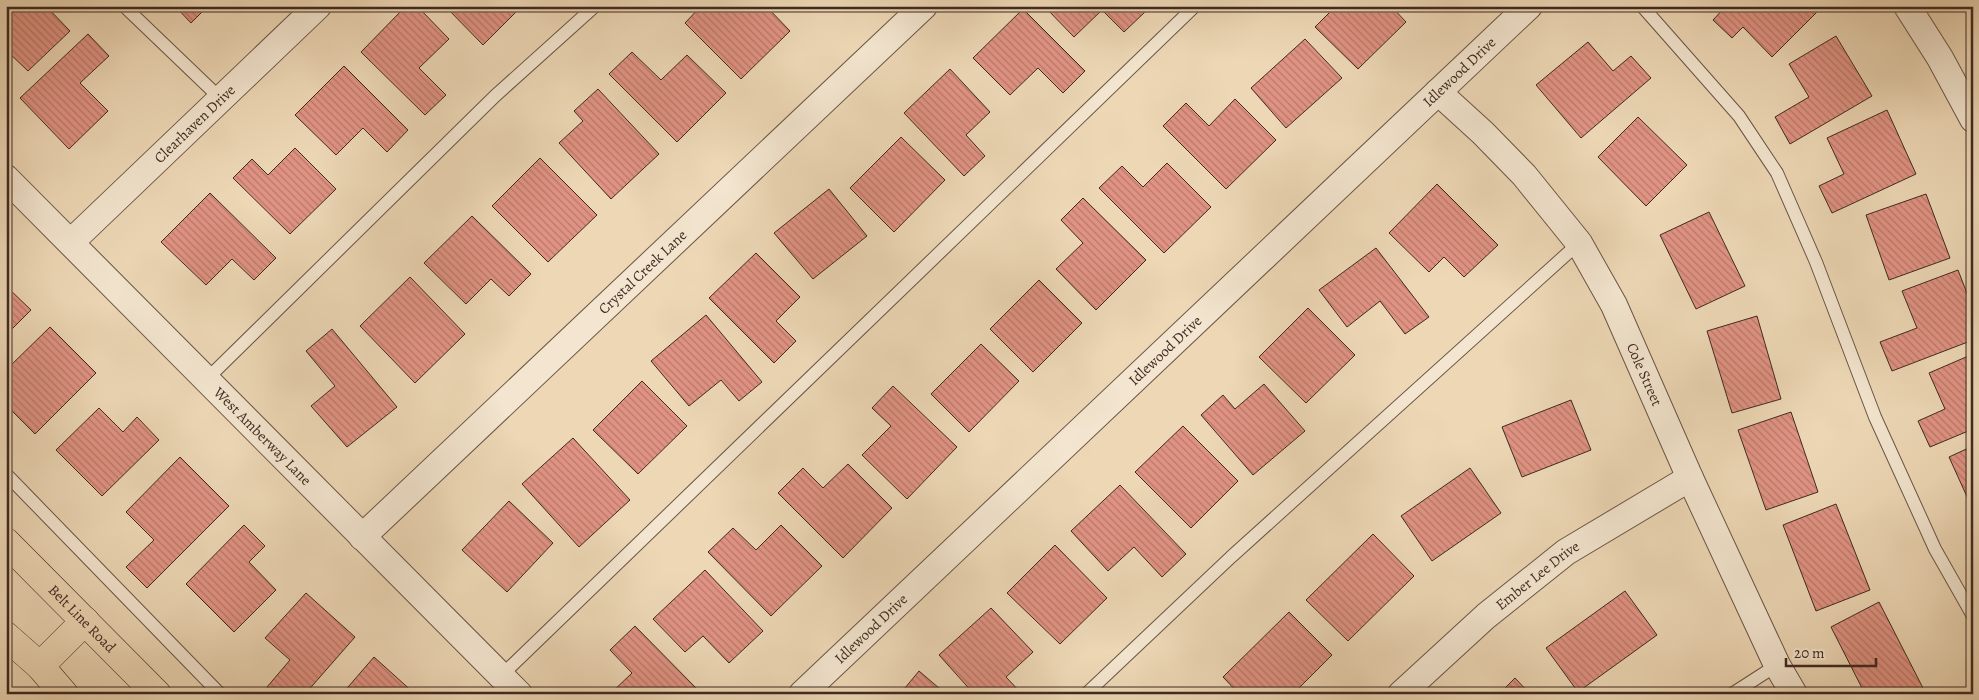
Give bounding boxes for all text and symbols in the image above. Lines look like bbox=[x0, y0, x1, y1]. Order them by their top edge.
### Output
street label: Idlewood Drive bbox=[1418, 32, 1500, 111]
street label: Clearhaven Drive bbox=[150, 80, 240, 167]
street label: Crystal Creek Lane bbox=[594, 225, 691, 319]
street label: Idlewood Drive bbox=[1124, 311, 1206, 390]
street label: Cole Street bbox=[1622, 340, 1667, 409]
street label: West Amberway Lane bbox=[209, 382, 316, 490]
street label: Ember Lee Drive bbox=[1491, 536, 1583, 615]
street label: Belt Line Road bbox=[44, 580, 121, 658]
street label: Idlewood Drive bbox=[830, 589, 912, 668]
scale bar bbox=[1786, 635, 1876, 667]
text: 20 m bbox=[1794, 643, 1825, 663]

